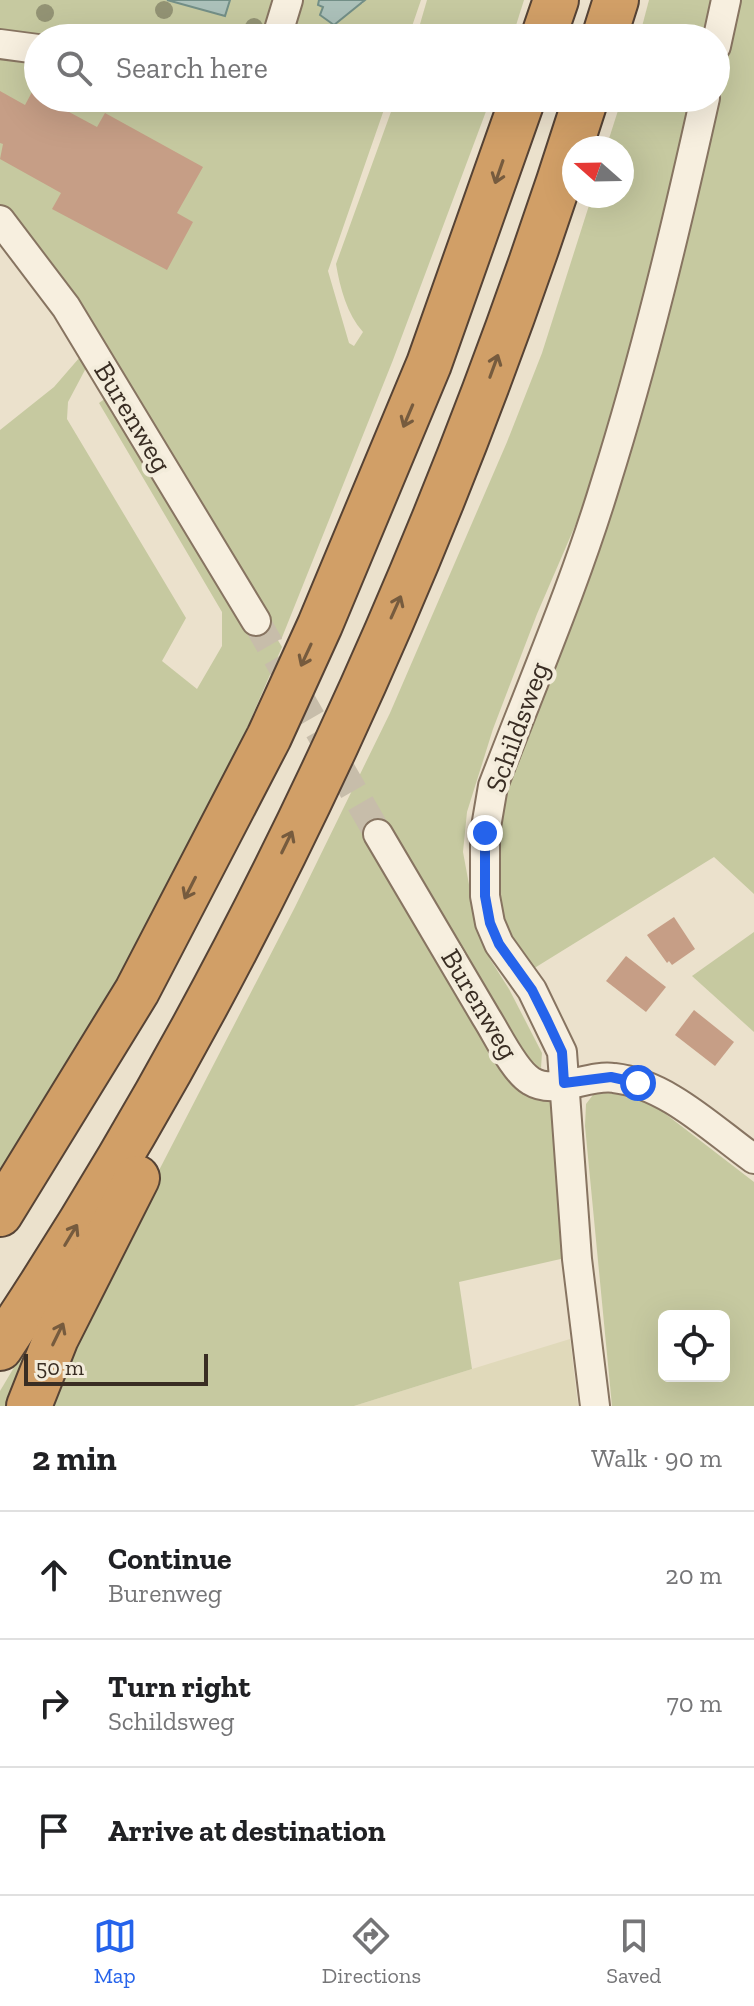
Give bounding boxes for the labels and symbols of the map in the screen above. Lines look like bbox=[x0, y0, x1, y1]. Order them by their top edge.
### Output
north arrow bbox=[562, 136, 634, 208]
one-way arrow bbox=[490, 159, 505, 184]
one-way arrow bbox=[488, 354, 502, 379]
street label: Burenweg bbox=[87, 356, 179, 478]
one-way arrow bbox=[399, 403, 414, 427]
one-way arrow bbox=[390, 595, 405, 619]
one-way arrow bbox=[298, 642, 313, 666]
street label: Schildsweg bbox=[478, 657, 556, 797]
route end bbox=[467, 815, 503, 851]
one-way arrow bbox=[280, 831, 295, 855]
one-way arrow bbox=[182, 875, 198, 899]
street label: Burenweg bbox=[434, 943, 526, 1065]
route start bbox=[620, 1065, 656, 1101]
one-way arrow bbox=[64, 1224, 80, 1247]
one-way arrow bbox=[51, 1322, 66, 1346]
scale bar bbox=[24, 1350, 208, 1386]

